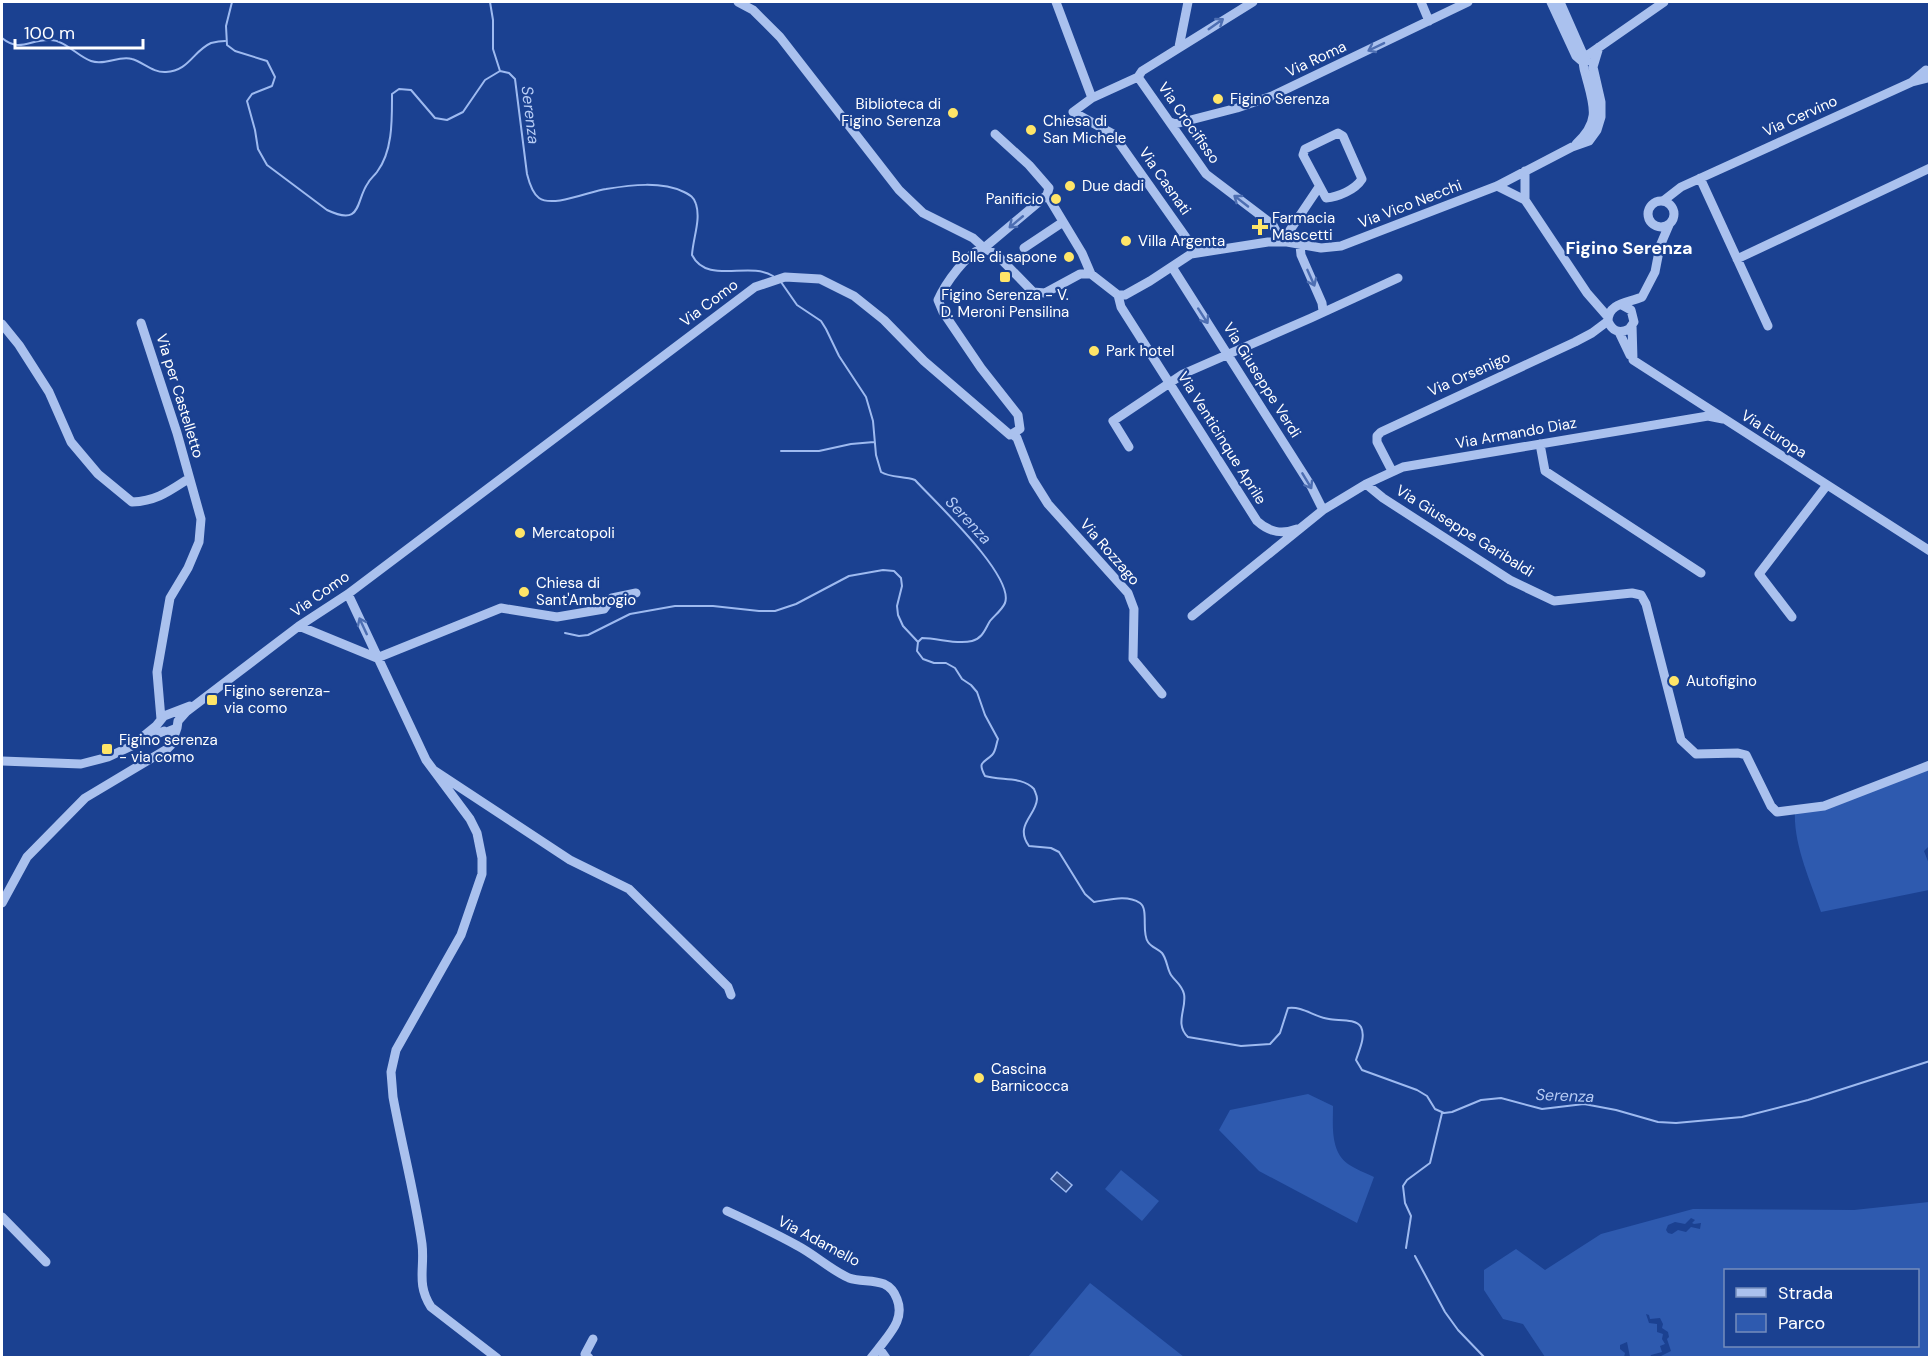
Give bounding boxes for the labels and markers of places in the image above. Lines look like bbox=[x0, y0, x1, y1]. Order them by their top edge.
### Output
place label: Figino Serenza bbox=[1230, 89, 1330, 109]
marker: Figino Serenza bbox=[1211, 92, 1225, 106]
place label: Biblioteca di Figino Serenza bbox=[841, 94, 941, 131]
marker: Biblioteca di Figino Serenza bbox=[946, 106, 960, 120]
place label: Chiesa di San Michele bbox=[1043, 111, 1126, 148]
marker: Chiesa di San Michele bbox=[1024, 123, 1038, 137]
place label: Due dadi bbox=[1082, 176, 1144, 196]
marker: Due dadi bbox=[1063, 179, 1077, 193]
place label: Panificio bbox=[986, 189, 1044, 209]
marker: Panificio bbox=[1049, 192, 1063, 206]
place label: Farmacia Mascetti bbox=[1272, 208, 1335, 245]
marker: Farmacia Mascetti bbox=[1253, 220, 1267, 234]
place label: Villa Argenta bbox=[1138, 231, 1225, 251]
marker: Villa Argenta bbox=[1119, 234, 1133, 248]
place label: Bolle di sapone bbox=[952, 247, 1057, 267]
marker: Bolle di sapone bbox=[1062, 250, 1076, 264]
marker: Figino Serenza - V. D. Meroni Pensilina bbox=[998, 270, 1012, 284]
place label: Figino Serenza - V. D. Meroni Pensilina bbox=[941, 285, 1069, 322]
place label: Park hotel bbox=[1106, 341, 1174, 361]
marker: Park hotel bbox=[1087, 344, 1101, 358]
place label: Mercatopoli bbox=[532, 523, 615, 543]
marker: Mercatopoli bbox=[513, 526, 527, 540]
place label: Chiesa di Sant'Ambrogio bbox=[536, 573, 636, 610]
marker: Chiesa di Sant'Ambrogio bbox=[517, 585, 531, 599]
place label: Autofigino bbox=[1686, 671, 1757, 691]
marker: Autofigino bbox=[1667, 674, 1681, 688]
place label: Figino serenza- via como bbox=[224, 681, 331, 718]
marker: Figino serenza- via como bbox=[205, 693, 219, 707]
place label: Figino serenza - via como bbox=[119, 730, 218, 767]
marker: Figino serenza - via como bbox=[100, 742, 114, 756]
place label: Cascina Barnicocca bbox=[991, 1059, 1069, 1096]
marker: Cascina Barnicocca bbox=[972, 1071, 986, 1085]

